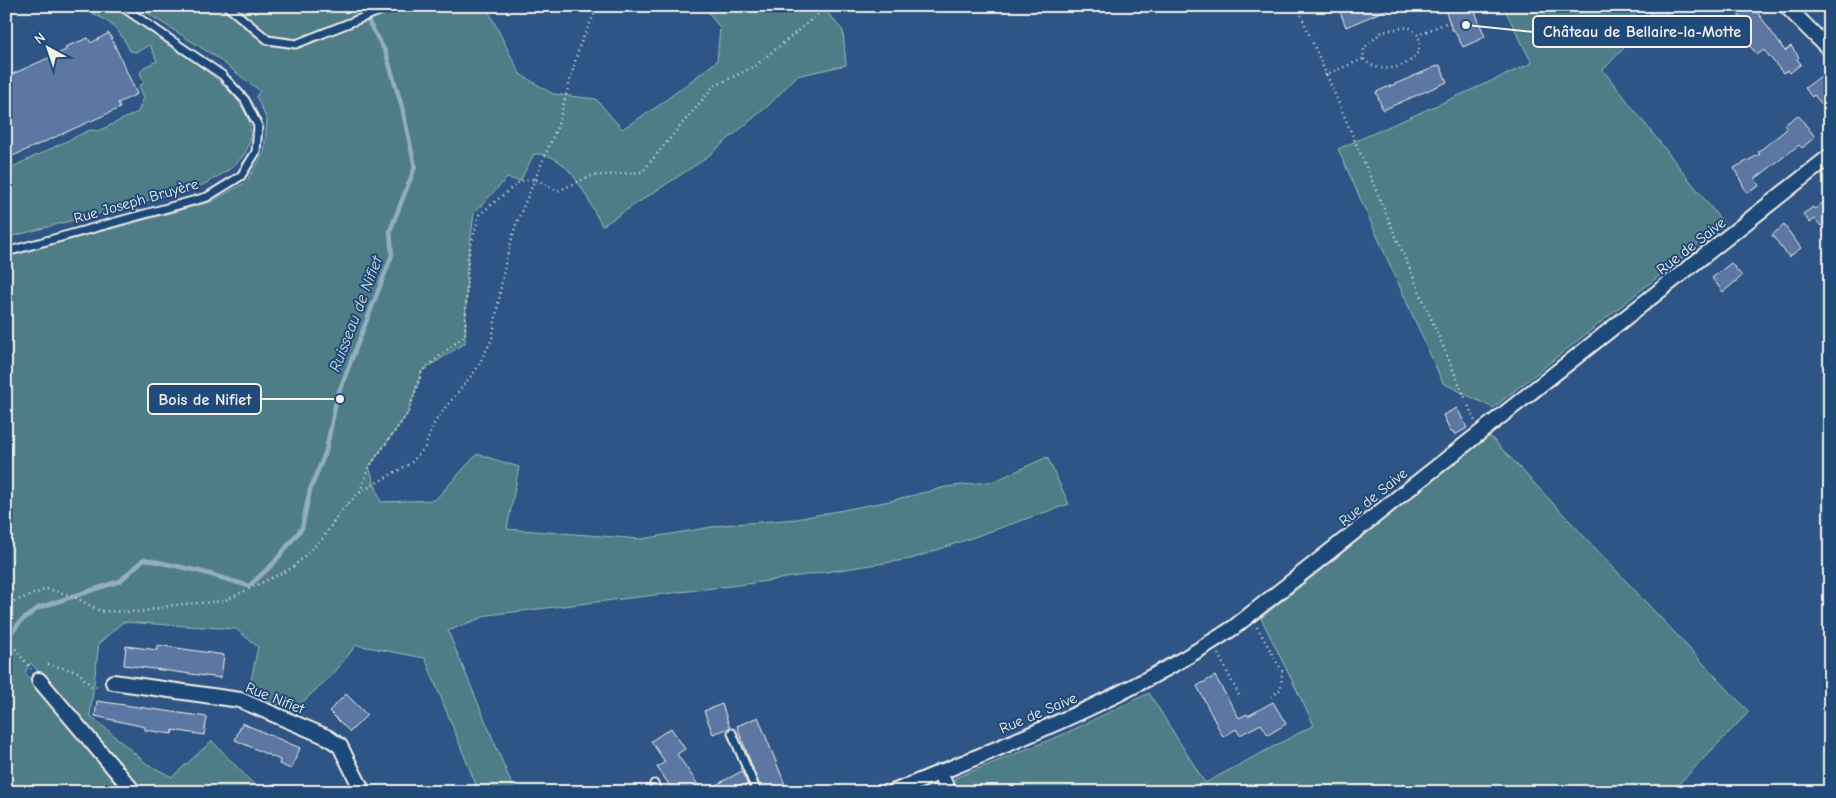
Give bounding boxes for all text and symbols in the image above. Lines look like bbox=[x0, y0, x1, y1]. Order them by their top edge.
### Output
callout: Château de Bellaire-la-Motte bbox=[1533, 16, 1751, 47]
north arrow bbox=[22, 22, 72, 72]
text: Château de Bellaire-la-Motte bbox=[1543, 23, 1741, 41]
text: N bbox=[31, 29, 49, 48]
street label: Rue Joseph Bruyère bbox=[72, 174, 201, 227]
street label: Rue de Saive bbox=[1653, 213, 1729, 278]
water label: Ruisseau de Nifiet bbox=[326, 253, 387, 374]
callout: Bois de Nifiet bbox=[148, 384, 261, 414]
text: Bois de Nifiet bbox=[159, 391, 252, 409]
street label: Rue de Saive bbox=[1335, 464, 1411, 530]
street label: Rue Nifiet bbox=[243, 678, 308, 718]
street label: Rue de Saive bbox=[997, 688, 1080, 737]

